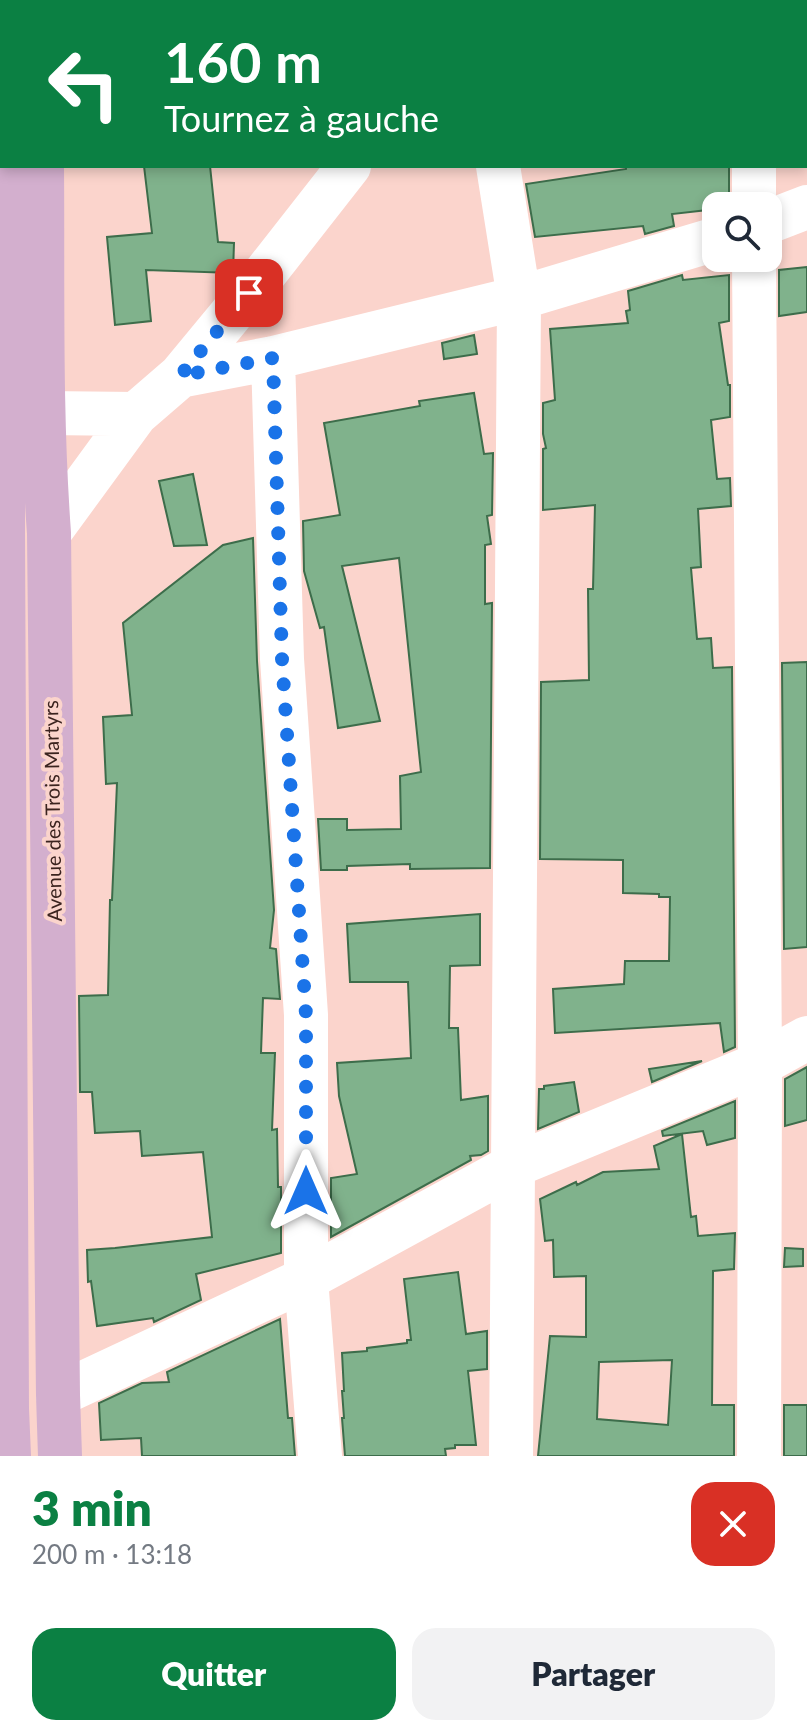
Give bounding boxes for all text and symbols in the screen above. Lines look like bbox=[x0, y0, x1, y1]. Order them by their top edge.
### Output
text: 160 m bbox=[164, 28, 322, 95]
icon: left bbox=[32, 32, 136, 136]
text: Tournez à gauche bbox=[164, 96, 439, 140]
map controls bbox=[702, 192, 782, 272]
button: search bbox=[702, 192, 782, 272]
pin bbox=[215, 259, 283, 327]
icon: arrive bbox=[227, 271, 271, 315]
street label: Avenue des Trois Martyrs bbox=[38, 700, 66, 922]
position arrow bbox=[264, 1149, 348, 1233]
text: 3 min bbox=[32, 1479, 152, 1536]
button: close bbox=[691, 1482, 775, 1566]
text: 200 m · 13:18 bbox=[32, 1538, 192, 1570]
button: Quitter bbox=[32, 1628, 396, 1720]
button: Partager bbox=[412, 1628, 775, 1720]

